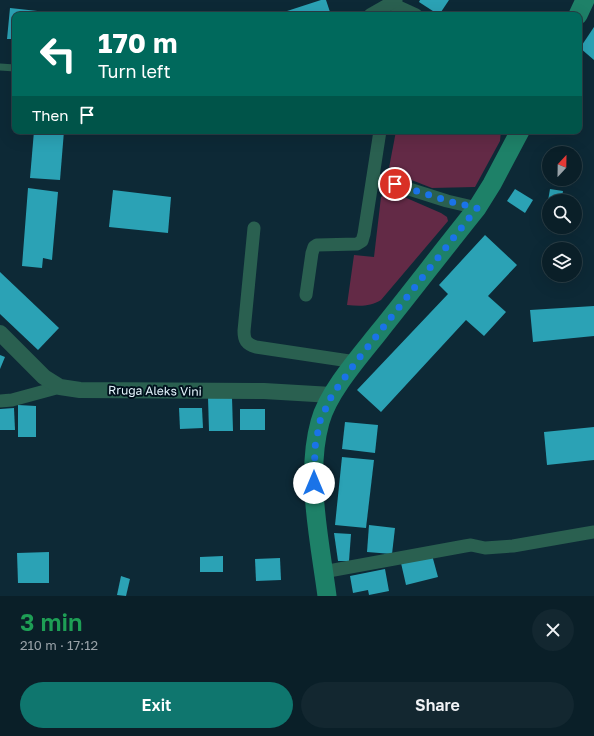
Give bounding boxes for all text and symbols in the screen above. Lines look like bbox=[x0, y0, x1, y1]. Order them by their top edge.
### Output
text: 170 m bbox=[98, 26, 177, 59]
icon: left bbox=[32, 28, 84, 80]
text: Turn left bbox=[98, 60, 171, 82]
icon: arrive bbox=[76, 104, 98, 126]
text: Then bbox=[32, 106, 68, 124]
north arrow bbox=[542, 146, 582, 186]
map controls bbox=[542, 146, 582, 282]
pin bbox=[378, 167, 412, 201]
icon: arrive bbox=[384, 173, 406, 195]
button: search bbox=[542, 194, 582, 234]
button: layers bbox=[542, 242, 582, 282]
street label: Rruga Aleks Vini bbox=[108, 382, 202, 399]
position arrow bbox=[293, 462, 335, 504]
text: 3 min bbox=[20, 607, 83, 636]
button: close bbox=[532, 609, 574, 651]
text: 210 m · 17:12 bbox=[20, 637, 98, 653]
button: Exit bbox=[20, 682, 293, 728]
button: Share bbox=[301, 682, 574, 728]

